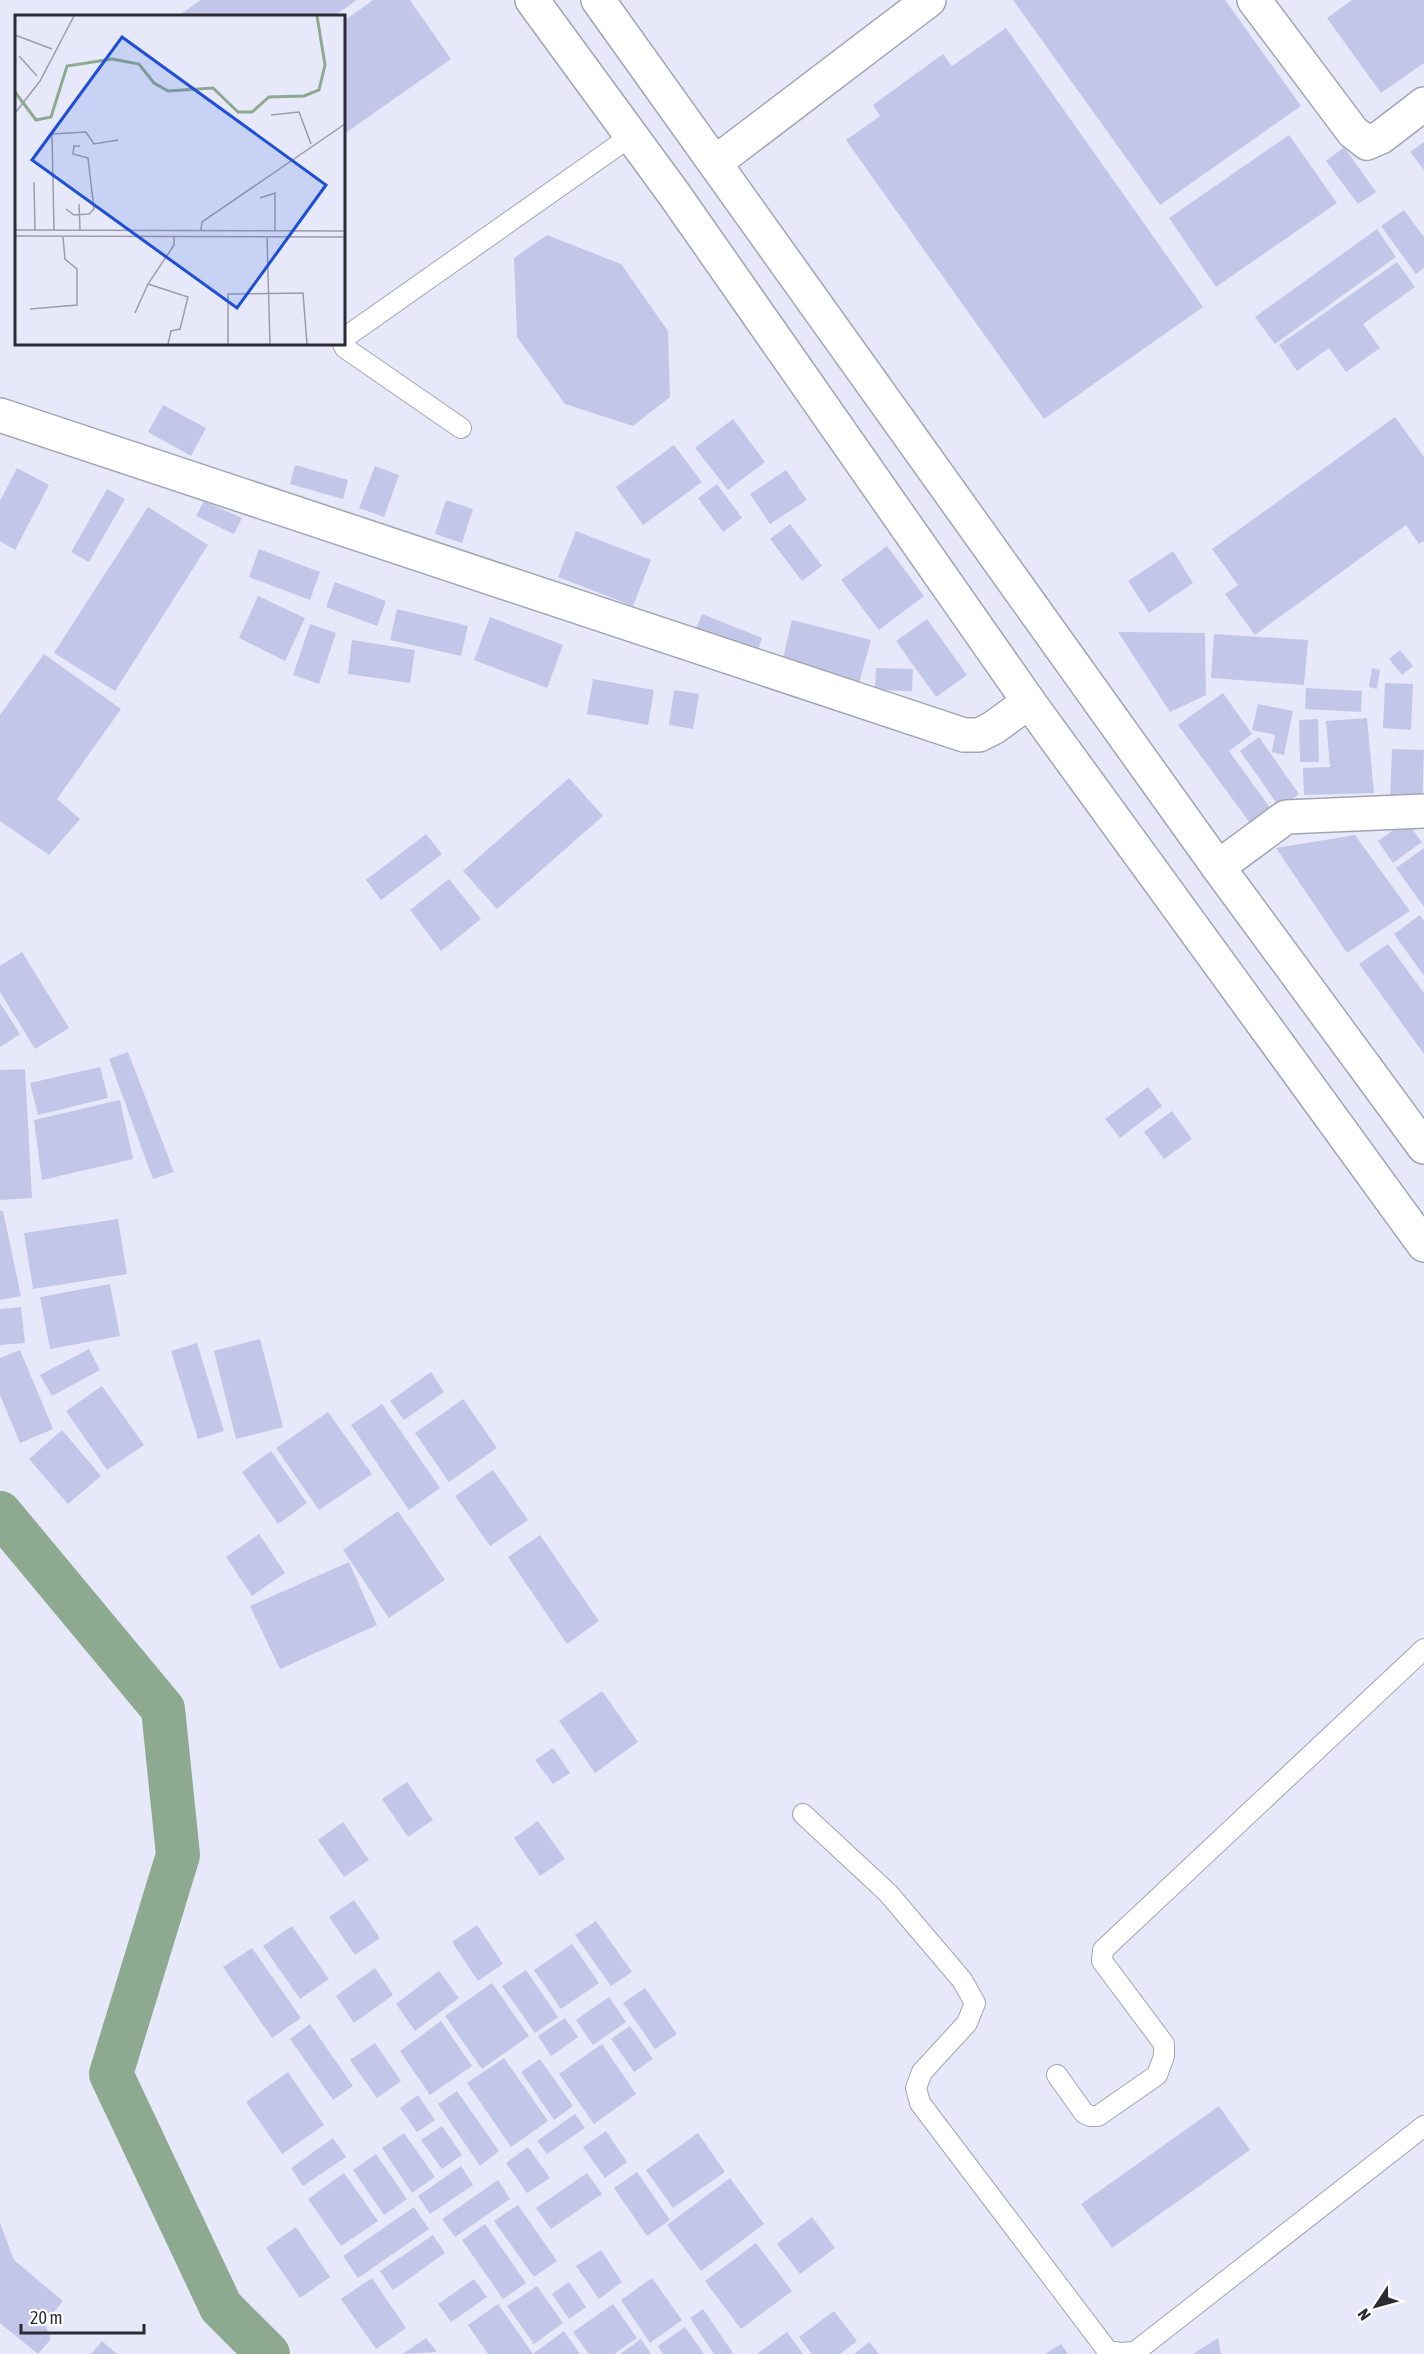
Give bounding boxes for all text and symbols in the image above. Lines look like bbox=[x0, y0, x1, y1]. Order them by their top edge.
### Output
inset map bbox=[15, 15, 345, 345]
north arrow bbox=[1346, 2276, 1406, 2336]
scale bar bbox=[21, 2297, 144, 2335]
text: N bbox=[1354, 2306, 1374, 2324]
text: 20 m bbox=[30, 2307, 62, 2328]

